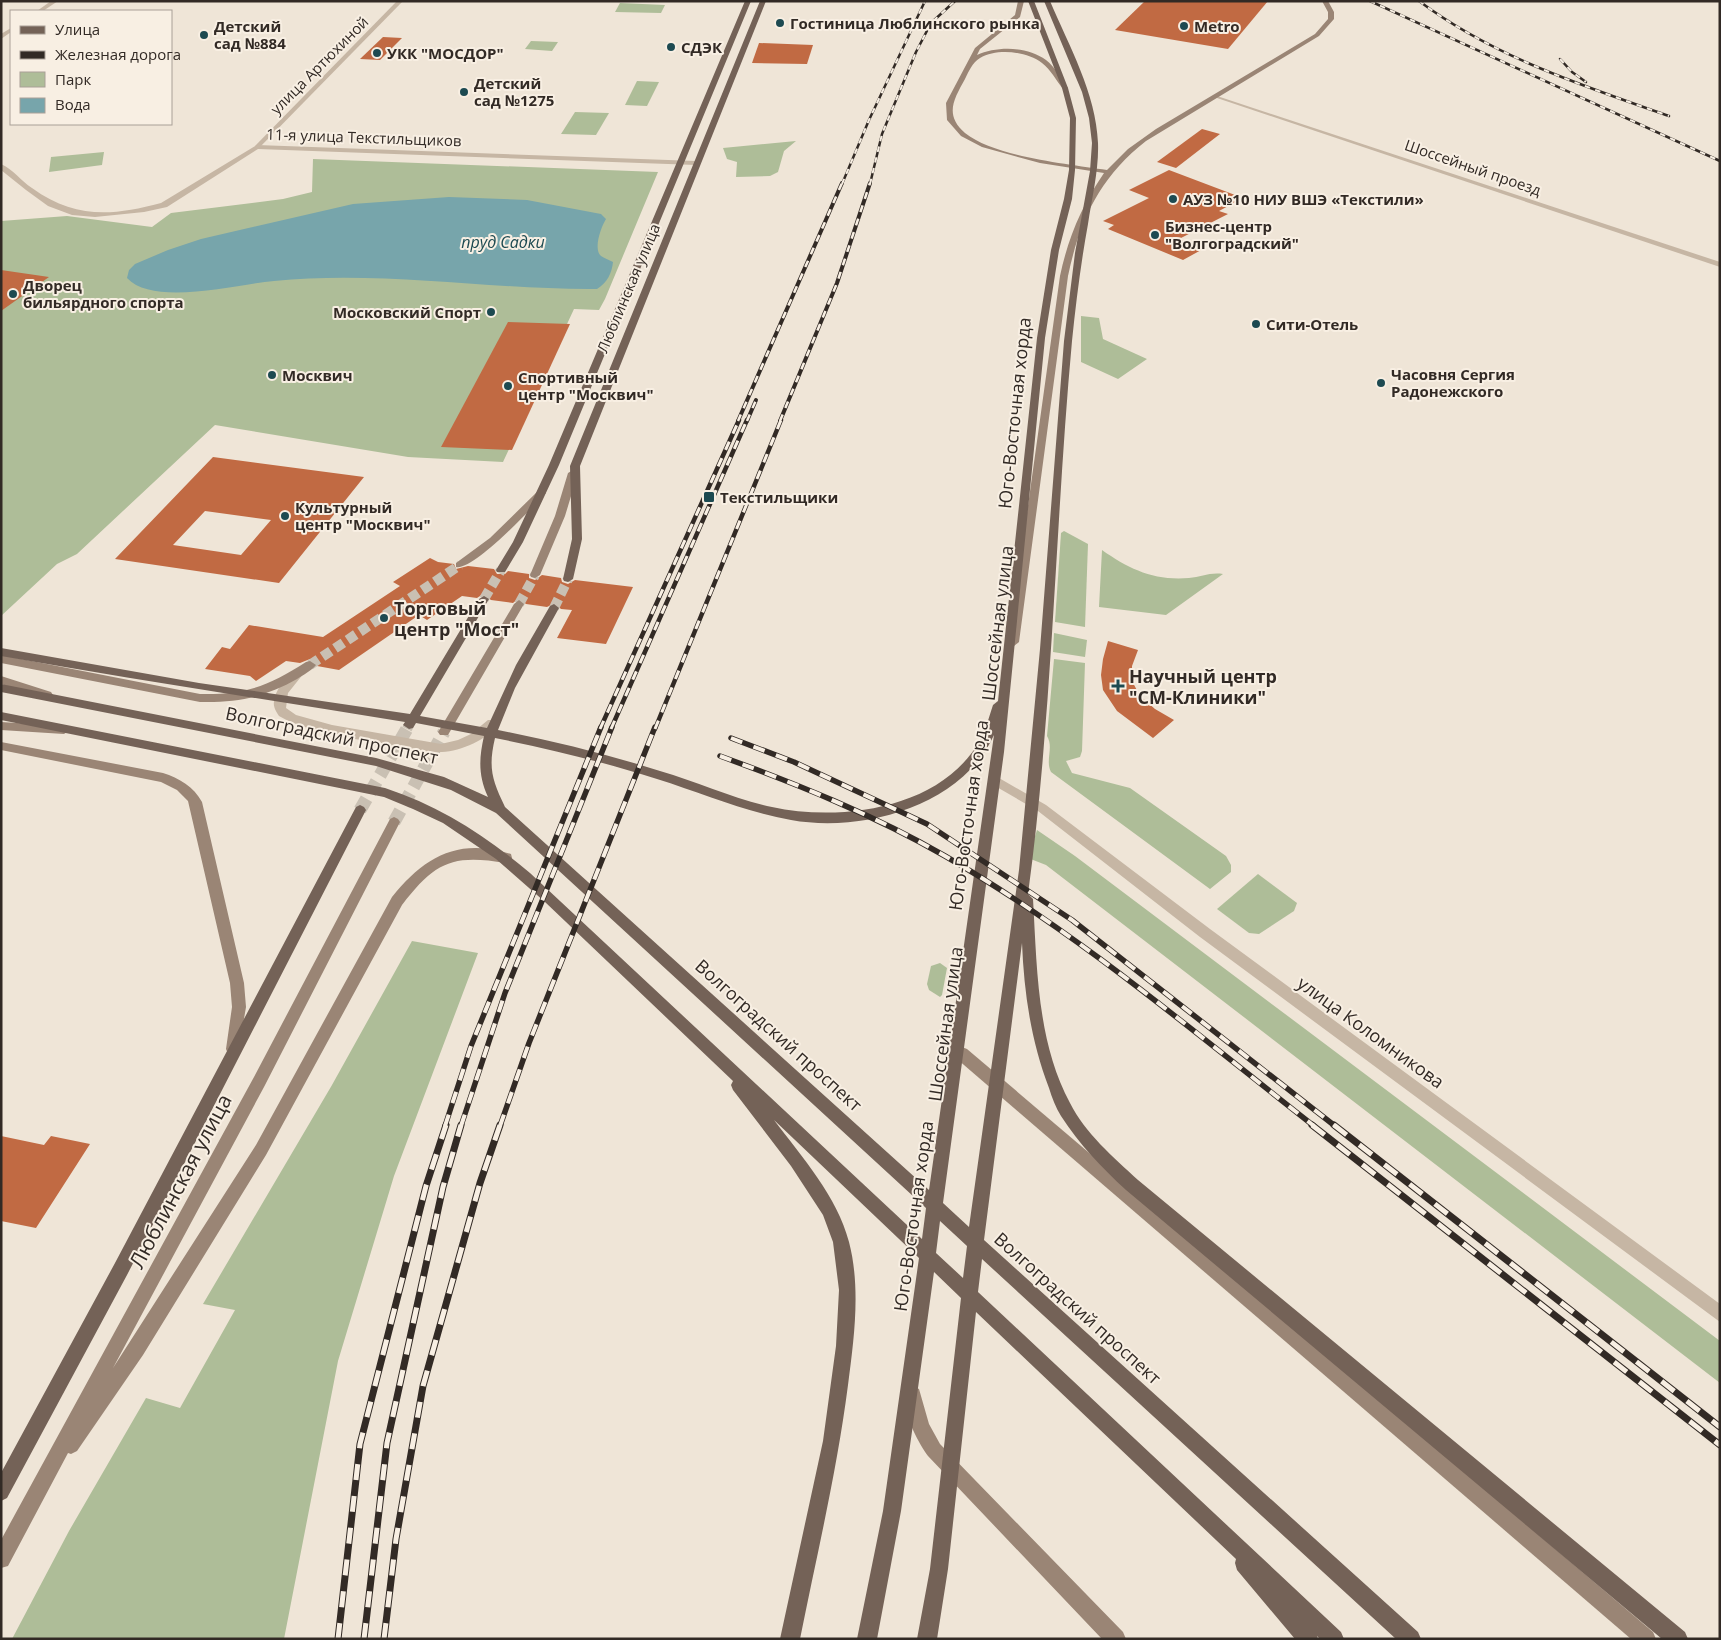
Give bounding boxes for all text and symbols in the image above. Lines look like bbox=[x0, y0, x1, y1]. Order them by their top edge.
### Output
legend bbox=[10, 10, 172, 125]
street label: улица Артюхиной bbox=[266, 12, 372, 118]
place label: Гостиница Люблинского рынка bbox=[790, 13, 1040, 33]
place label: Детский сад №884 bbox=[214, 16, 286, 53]
place label: Metro bbox=[1194, 16, 1240, 36]
marker: Гостиница Люблинского рынка bbox=[774, 17, 786, 29]
text: Улица bbox=[55, 19, 100, 39]
marker: Metro bbox=[1178, 20, 1190, 32]
marker: Детский сад №884 bbox=[198, 29, 210, 41]
place label: СДЭК bbox=[681, 37, 723, 57]
marker: СДЭК bbox=[665, 41, 677, 53]
place label: УКК "МОСДОР" bbox=[387, 43, 504, 63]
text: Железная дорога bbox=[55, 44, 181, 64]
marker: УКК "МОСДОР" bbox=[371, 47, 383, 59]
text: Парк bbox=[55, 69, 91, 89]
place label: Детский сад №1275 bbox=[474, 73, 554, 110]
marker: Детский сад №1275 bbox=[458, 86, 470, 98]
text: Вода bbox=[55, 94, 91, 114]
street label: 11-я улица Текстильщиков bbox=[266, 124, 462, 150]
street label: Шоссейный проезд bbox=[1402, 134, 1544, 200]
place label: АУЗ №10 НИУ ВШЭ «Текстили» bbox=[1183, 189, 1424, 209]
marker: АУЗ №10 НИУ ВШЭ «Текстили» bbox=[1167, 193, 1179, 205]
place label: Бизнес-центр "Волгоградский" bbox=[1165, 216, 1299, 253]
street label: Люблинская улица bbox=[592, 220, 664, 356]
marker: Бизнес-центр "Волгоградский" bbox=[1149, 229, 1161, 241]
water label: пруд Садки bbox=[461, 231, 545, 253]
place label: Дворец бильярдного спорта bbox=[23, 275, 184, 312]
marker: Дворец бильярдного спорта bbox=[7, 288, 19, 300]
place label: Московский Спорт bbox=[333, 302, 481, 322]
marker: Московский Спорт bbox=[485, 306, 497, 318]
place label: Сити-Отель bbox=[1266, 314, 1358, 334]
street label: Юго-Восточная хорда bbox=[992, 316, 1036, 510]
marker: Сити-Отель bbox=[1250, 318, 1262, 330]
place label: Часовня Сергия Радонежского bbox=[1391, 364, 1515, 401]
place label: Москвич bbox=[282, 365, 353, 385]
place label: Спортивный центр "Москвич" bbox=[518, 367, 653, 404]
marker: Москвич bbox=[266, 369, 278, 381]
marker: Часовня Сергия Радонежского bbox=[1375, 377, 1387, 389]
marker: Спортивный центр "Москвич" bbox=[502, 380, 514, 392]
place label: Текстильщики bbox=[720, 487, 838, 507]
marker: Текстильщики bbox=[702, 490, 716, 504]
place label: Культурный центр "Москвич" bbox=[295, 497, 430, 534]
marker: Культурный центр "Москвич" bbox=[279, 510, 291, 522]
street label: Шоссейная улица bbox=[976, 544, 1018, 702]
place label: Торговый центр "Мост" bbox=[394, 596, 519, 641]
marker: Торговый центр "Мост" bbox=[378, 612, 390, 624]
place label: Научный центр "СМ-Клиники" bbox=[1129, 664, 1277, 709]
marker: Научный центр "СМ-Клиники" bbox=[1111, 679, 1125, 693]
street label: Волгоградский проспект bbox=[224, 701, 441, 769]
street label: Юго-Восточная хорда bbox=[943, 718, 993, 912]
street label: Шоссейная улица bbox=[922, 945, 968, 1103]
street label: Волгоградский проспект bbox=[690, 954, 868, 1117]
street label: улица Коломникова bbox=[1293, 971, 1449, 1093]
street label: Люблинская улица bbox=[122, 1089, 238, 1273]
street label: Юго-Восточная хорда bbox=[888, 1119, 938, 1313]
street label: Волгоградский проспект bbox=[989, 1227, 1167, 1390]

